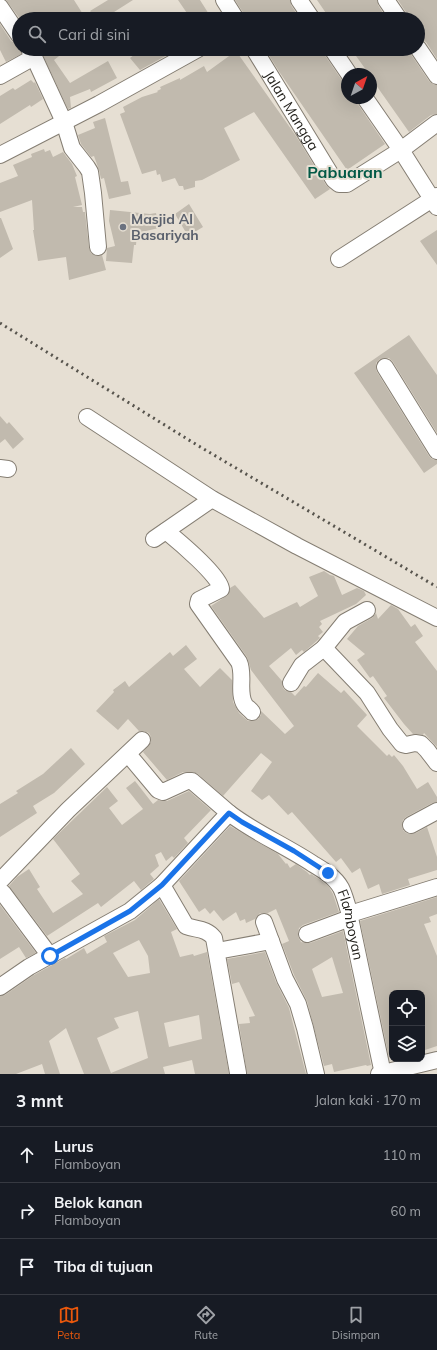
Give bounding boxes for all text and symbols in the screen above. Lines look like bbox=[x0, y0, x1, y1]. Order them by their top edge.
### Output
search box bbox=[12, 12, 425, 56]
icon: search bbox=[26, 23, 48, 45]
text: Cari di sini bbox=[58, 25, 130, 44]
street label: Jalan Mangga bbox=[260, 67, 323, 154]
north arrow bbox=[341, 68, 377, 104]
district label: Pabuaran bbox=[307, 162, 383, 182]
place label: Masjid Al Basariyah bbox=[131, 210, 199, 244]
marker: Masjid Al Basariyah bbox=[118, 222, 128, 232]
route end bbox=[319, 864, 337, 882]
street label: Flamboyan bbox=[334, 887, 368, 962]
route start bbox=[41, 947, 59, 965]
map controls bbox=[389, 990, 425, 1062]
button: locate bbox=[389, 990, 425, 1026]
button: layers bbox=[389, 1026, 425, 1062]
text: 3 mnt bbox=[16, 1090, 63, 1111]
text: Jalan kaki · 170 m bbox=[315, 1092, 421, 1108]
text: Lurus bbox=[54, 1137, 94, 1156]
icon: ahead bbox=[16, 1144, 38, 1166]
text: 110 m bbox=[383, 1147, 421, 1163]
text: Flamboyan bbox=[54, 1156, 121, 1172]
text: Belok kanan bbox=[54, 1193, 143, 1212]
icon: right bbox=[16, 1200, 38, 1222]
text: 60 m bbox=[391, 1203, 421, 1219]
text: Flamboyan bbox=[54, 1212, 121, 1228]
icon: arrive bbox=[16, 1256, 38, 1278]
text: Tiba di tujuan bbox=[54, 1257, 153, 1276]
tab: Peta bbox=[57, 1304, 80, 1342]
tab: Rute bbox=[194, 1304, 218, 1342]
tab: Disimpan bbox=[332, 1304, 380, 1342]

